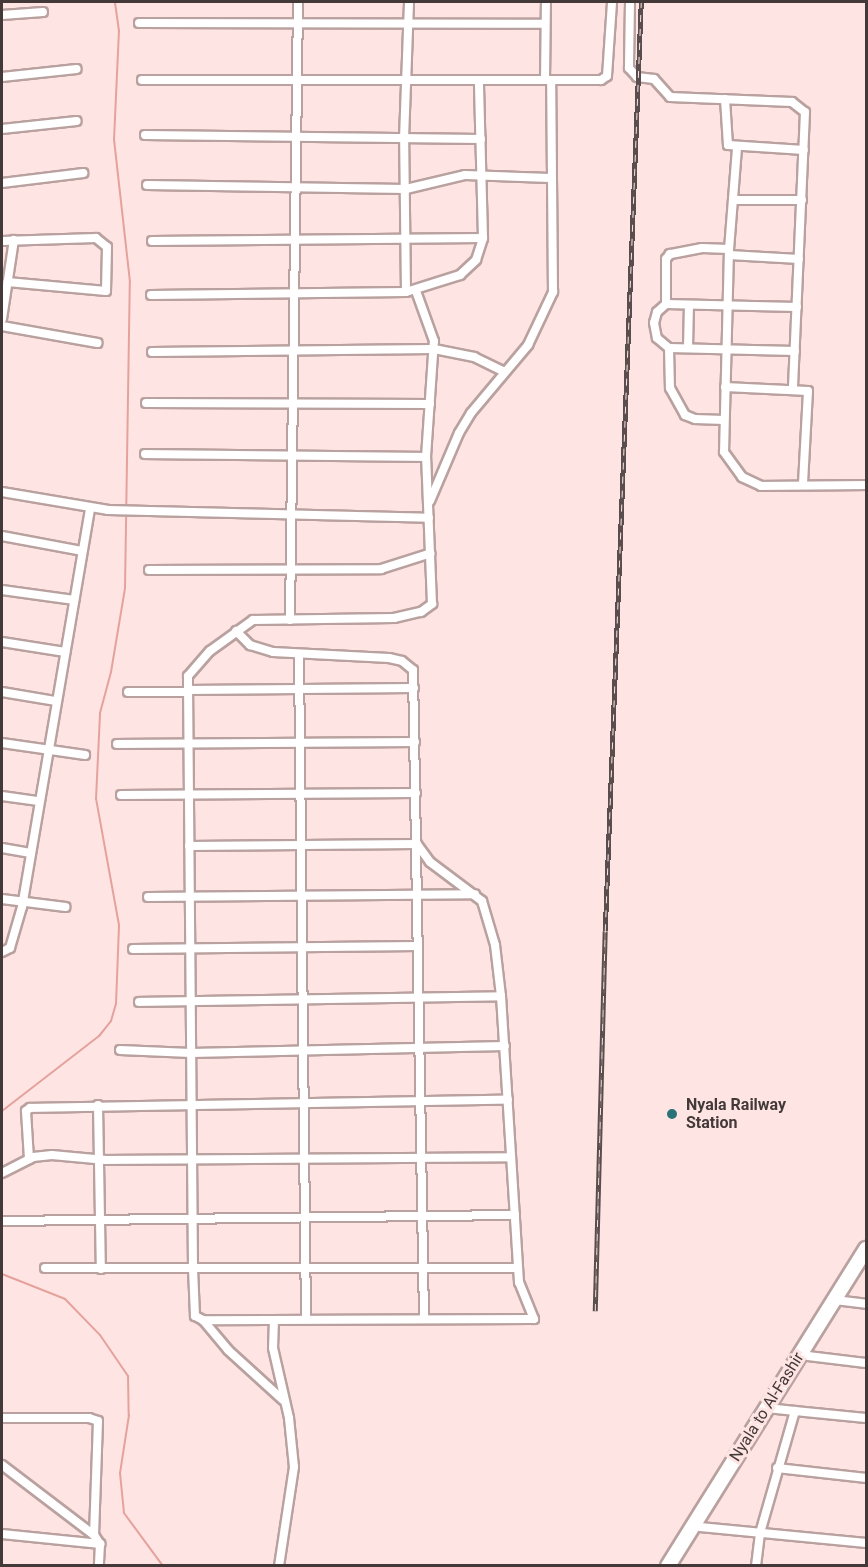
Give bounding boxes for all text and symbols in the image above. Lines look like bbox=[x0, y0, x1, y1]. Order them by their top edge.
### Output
place label: Nyala Railway Station bbox=[686, 1095, 786, 1133]
marker: Nyala Railway Station bbox=[663, 1105, 681, 1123]
street label: Nyala to Al-Fashir bbox=[726, 1349, 808, 1465]

